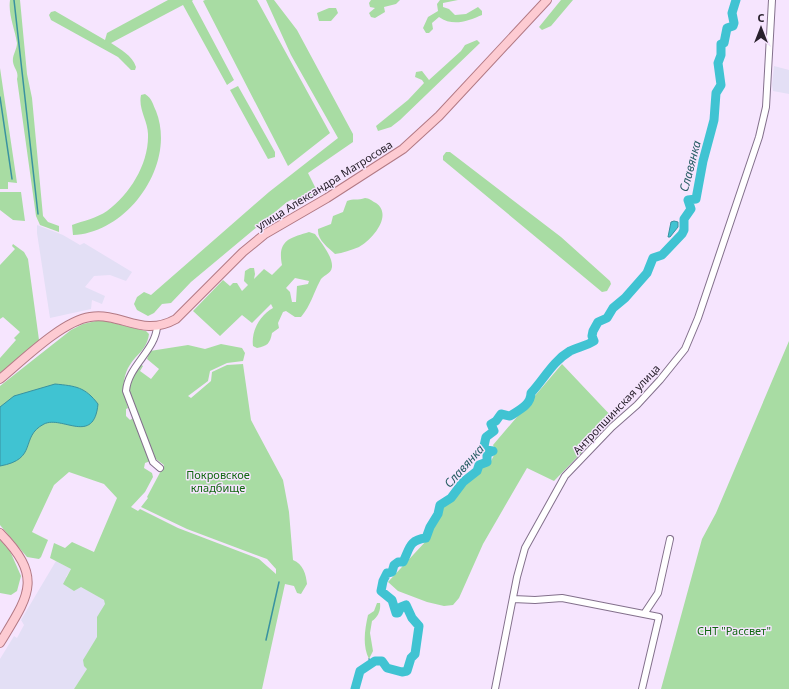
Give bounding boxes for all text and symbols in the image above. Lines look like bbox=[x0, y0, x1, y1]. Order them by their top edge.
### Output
north arrow bbox=[741, 8, 781, 48]
text: С bbox=[757, 10, 765, 25]
street label: улица Александра Матросова bbox=[253, 137, 395, 233]
water label: Славянка bbox=[675, 138, 705, 193]
street label: Антропшинская улица bbox=[569, 361, 663, 457]
water label: Славянка bbox=[440, 441, 488, 491]
park label: Покровское кладбище bbox=[186, 467, 250, 495]
park label: СНТ "Рассвет" bbox=[697, 623, 771, 638]

